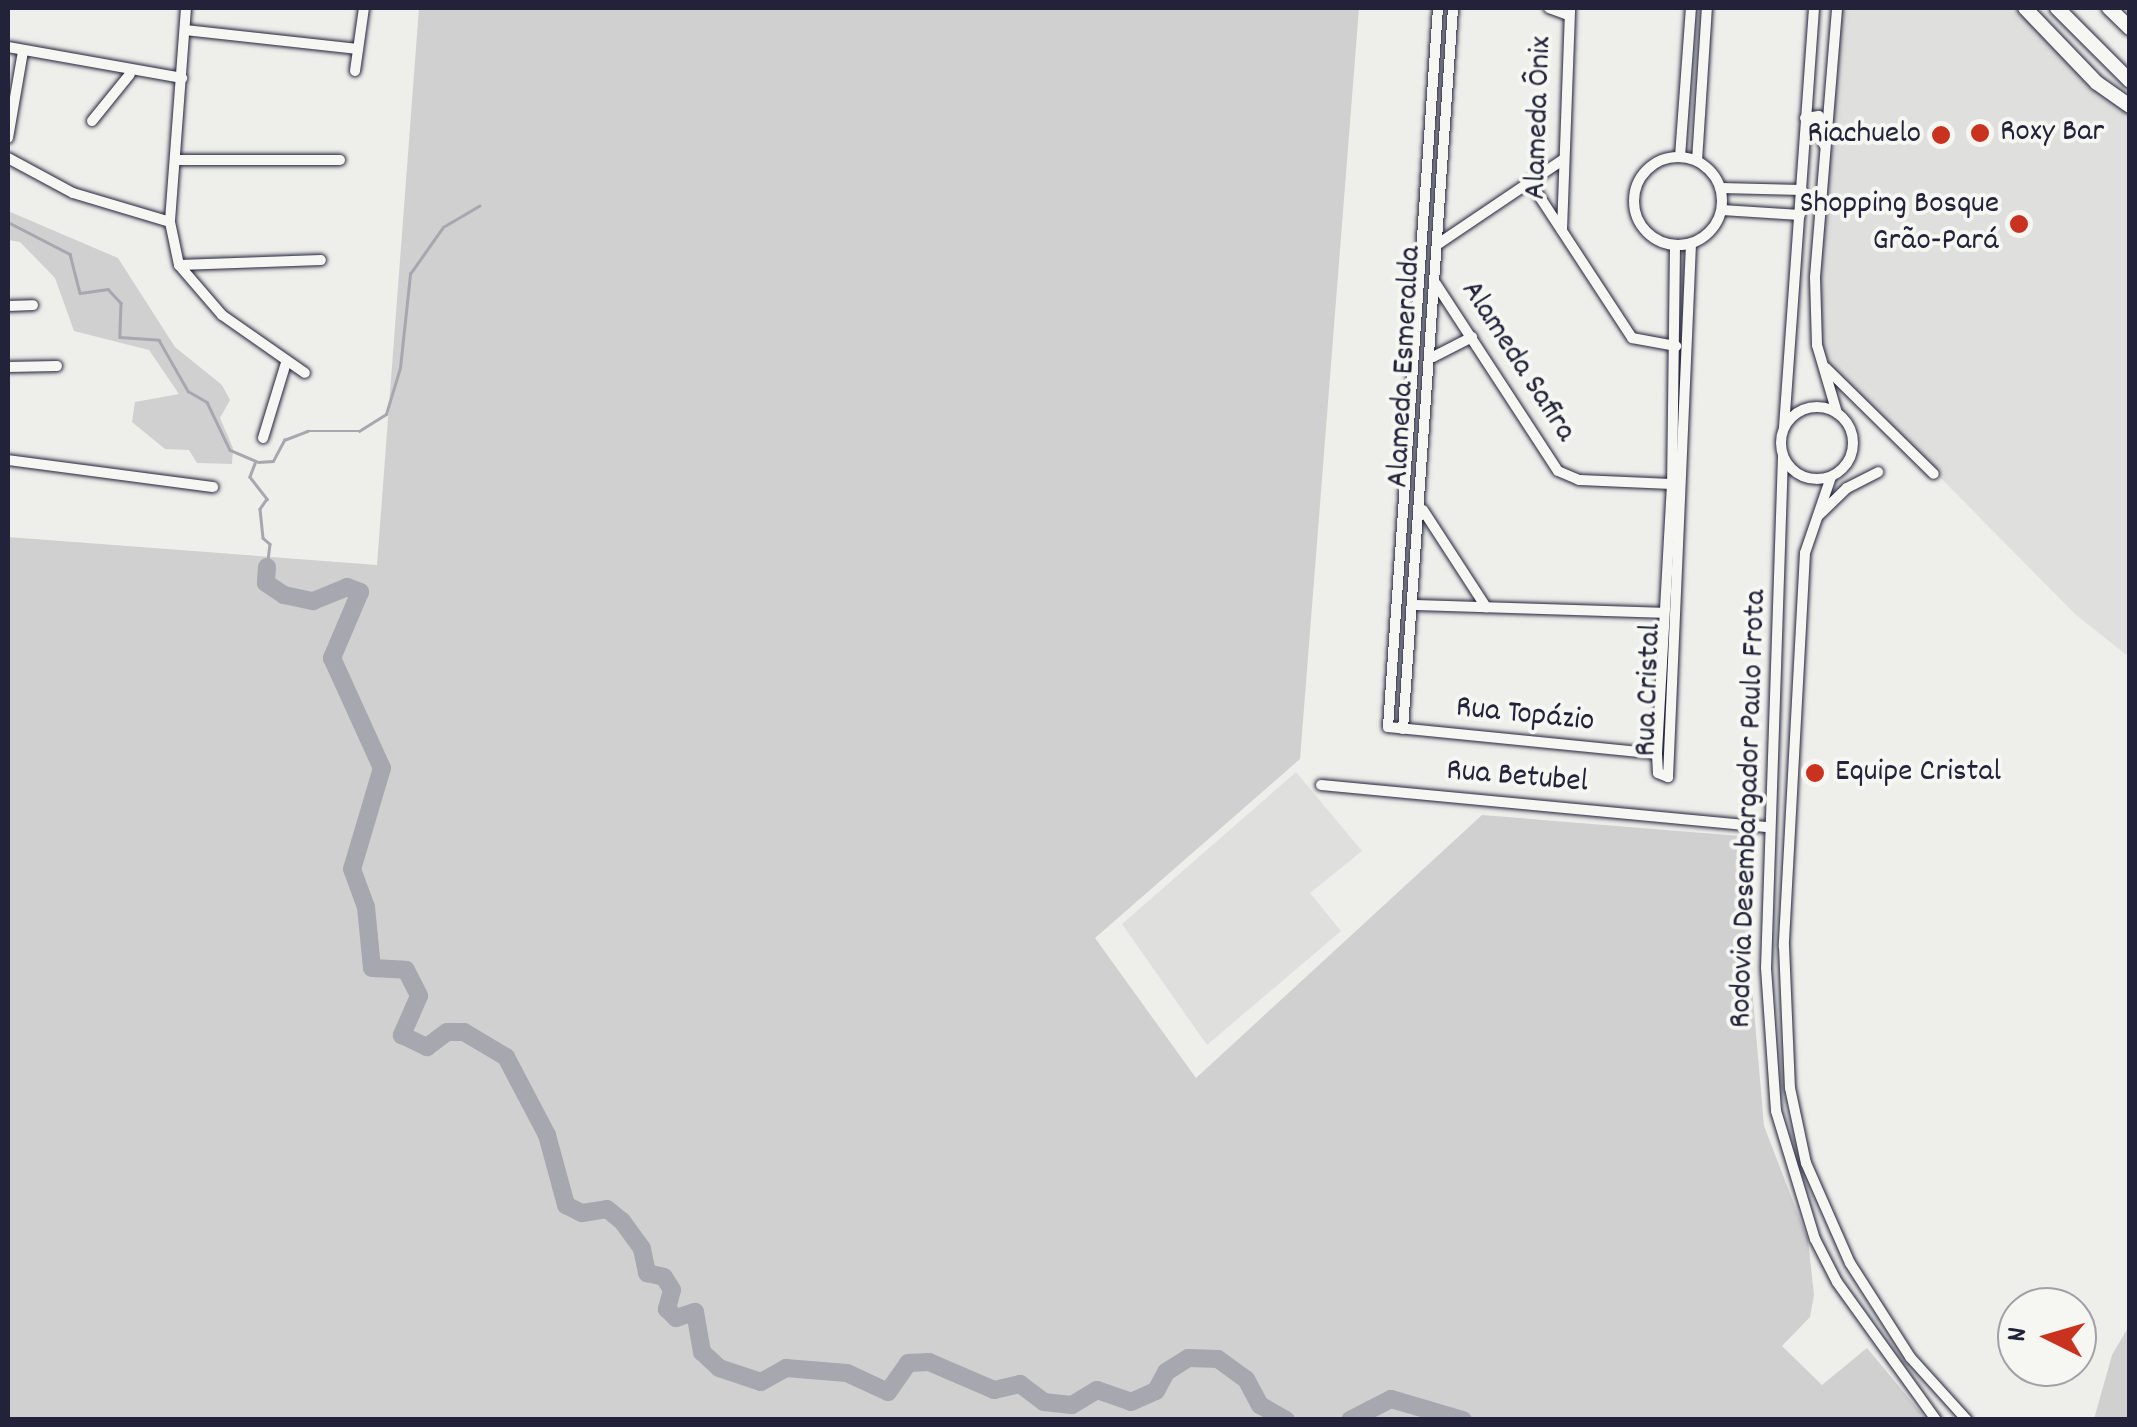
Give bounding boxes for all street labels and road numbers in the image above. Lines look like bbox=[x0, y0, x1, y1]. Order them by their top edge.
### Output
street label: Alameda Ônix bbox=[1518, 36, 1562, 200]
street label: Alameda Esmeralda bbox=[1380, 245, 1432, 489]
street label: Alameda Safira bbox=[1451, 274, 1583, 450]
street label: Rodovia Desembargador Paulo Frota bbox=[1723, 589, 1777, 1029]
street label: Rua Cristal bbox=[1628, 623, 1672, 757]
street label: Rua Topázio bbox=[1454, 690, 1596, 742]
street label: Rua Betubel bbox=[1445, 753, 1589, 803]

